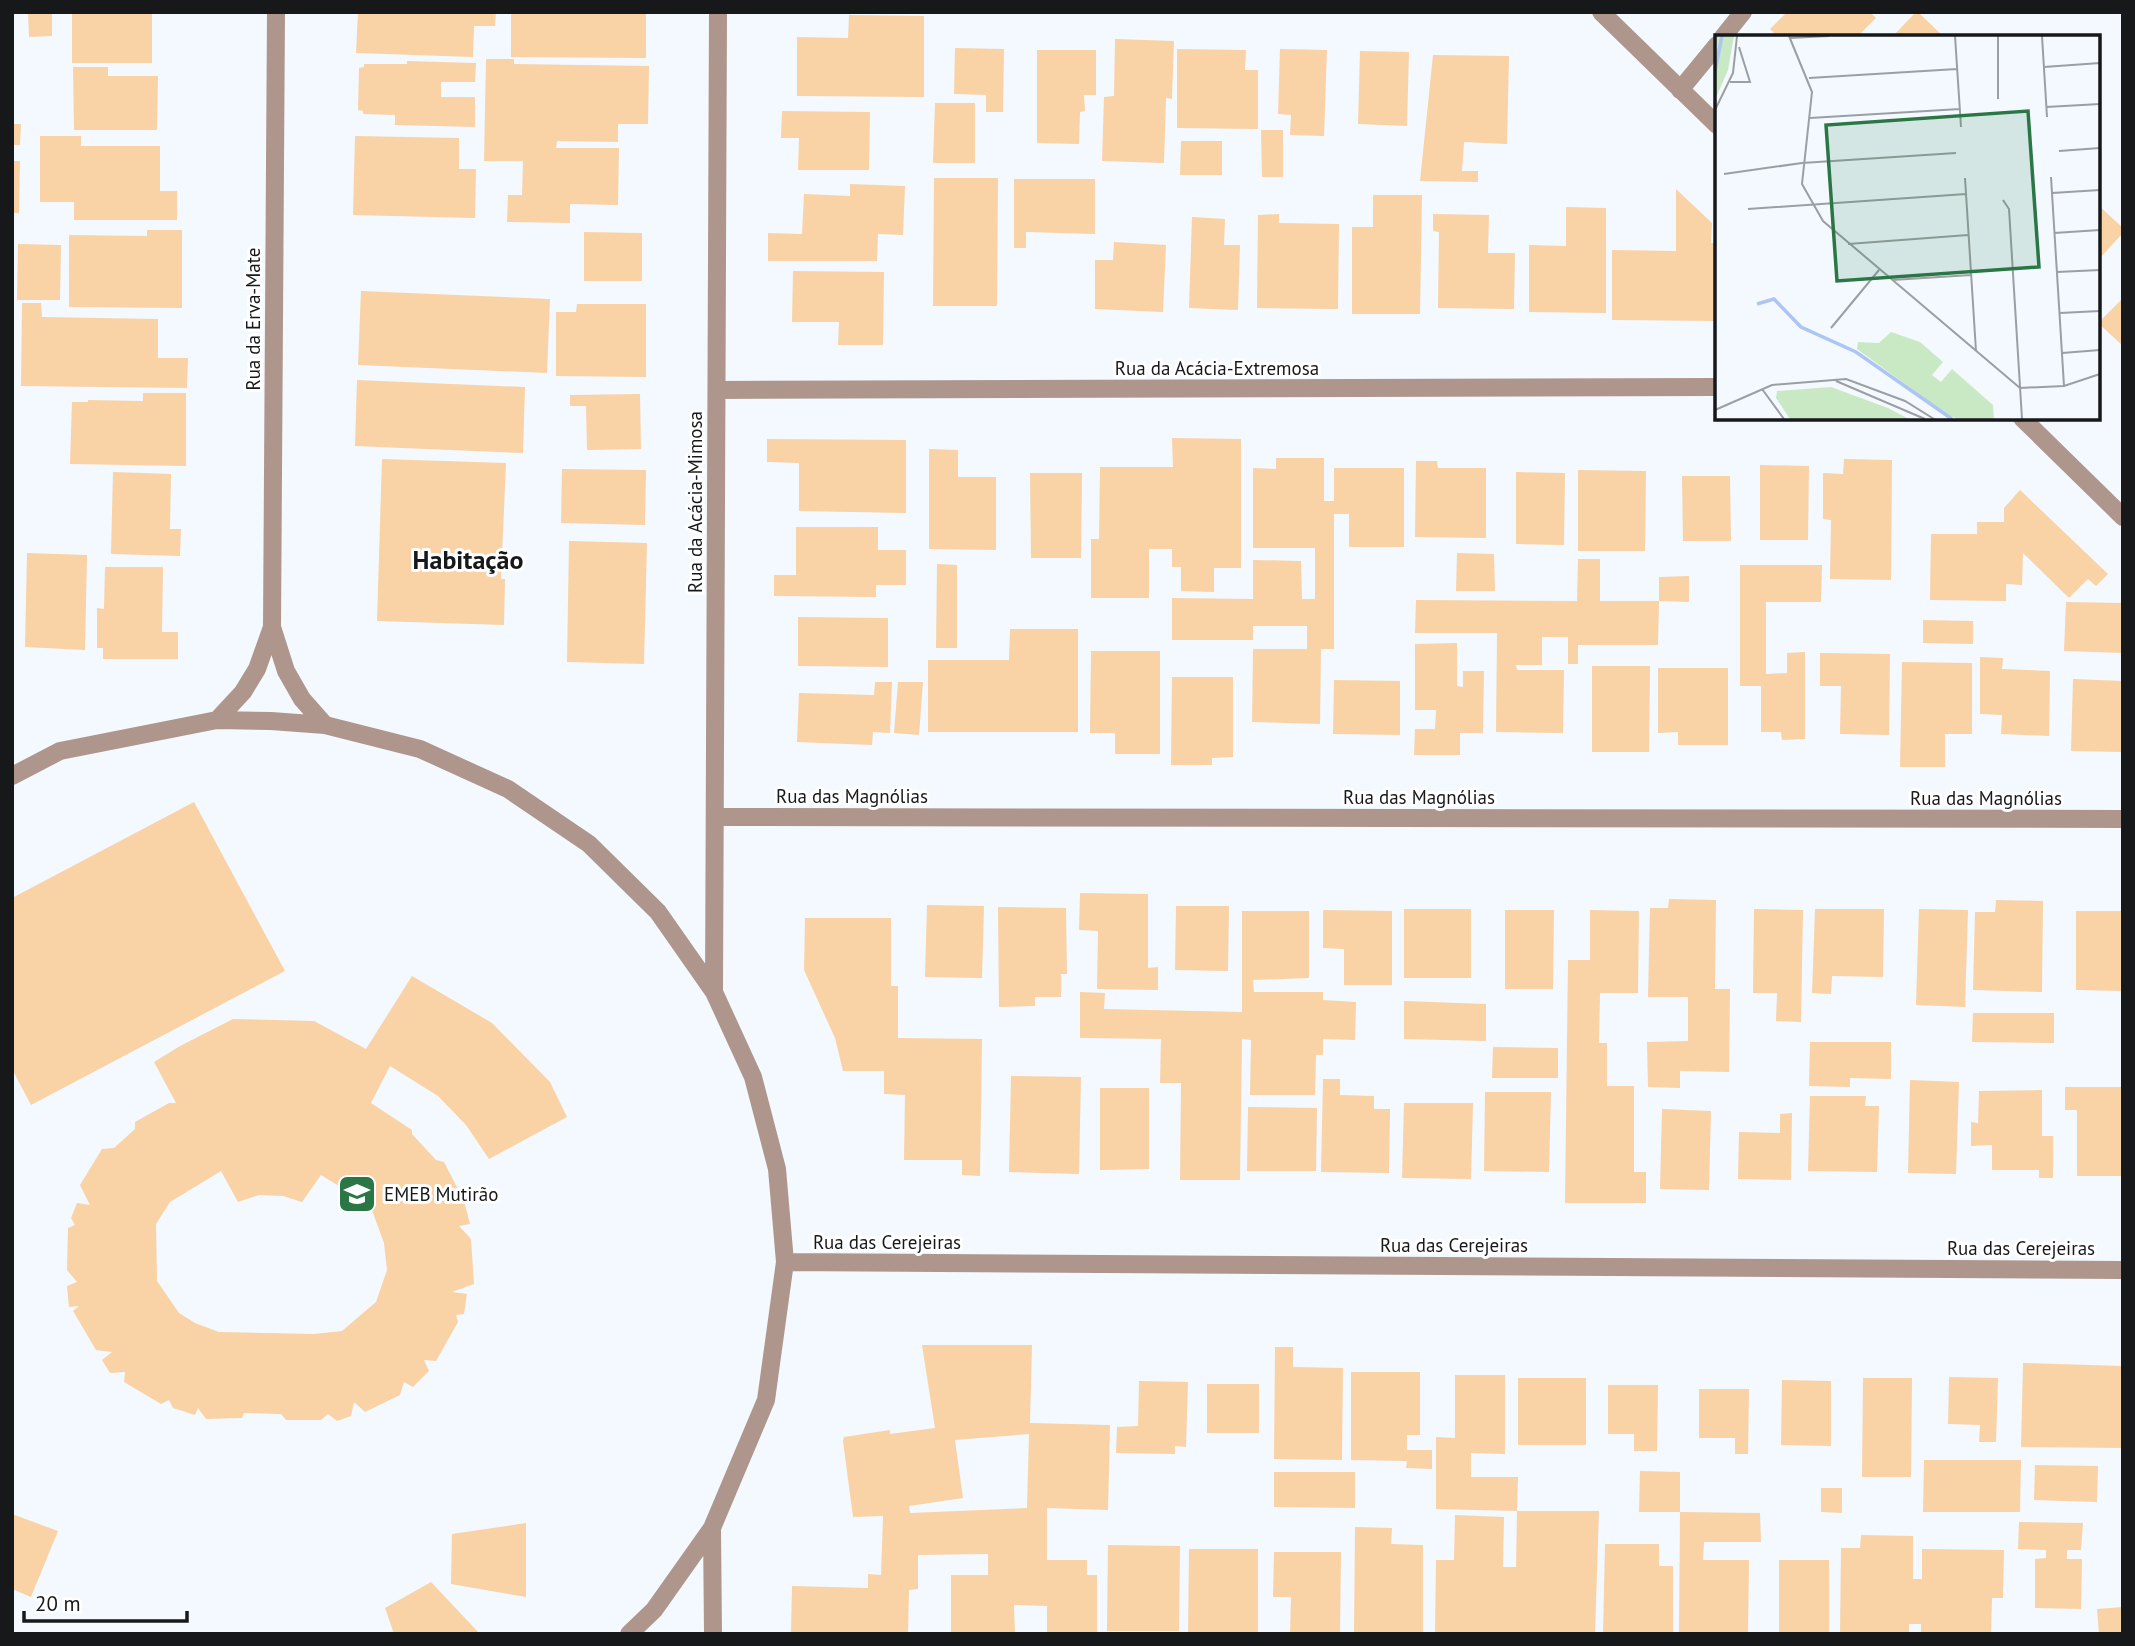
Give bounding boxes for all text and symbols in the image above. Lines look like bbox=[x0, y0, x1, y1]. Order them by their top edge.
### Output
inset map bbox=[1715, 35, 2100, 420]
street label: Rua da Erva-Mate bbox=[241, 248, 265, 390]
street label: Rua da Acácia-Extremosa bbox=[1115, 356, 1319, 380]
street label: Rua da Acácia-Mimosa bbox=[683, 411, 707, 593]
district label: Habitação bbox=[413, 543, 523, 576]
street label: Rua das Magnólias bbox=[776, 784, 928, 808]
street label: Rua das Magnólias bbox=[1343, 785, 1495, 809]
street label: Rua das Magnólias bbox=[1910, 786, 2062, 810]
school or university icon: EMEB Mutirão bbox=[336, 1173, 378, 1215]
place label: EMEB Mutirão bbox=[384, 1182, 498, 1206]
street label: Rua das Cerejeiras bbox=[813, 1230, 961, 1254]
street label: Rua das Cerejeiras bbox=[1380, 1233, 1528, 1257]
street label: Rua das Cerejeiras bbox=[1947, 1236, 2095, 1260]
scale bar bbox=[24, 1580, 187, 1624]
text: 20 m bbox=[35, 1590, 81, 1617]

